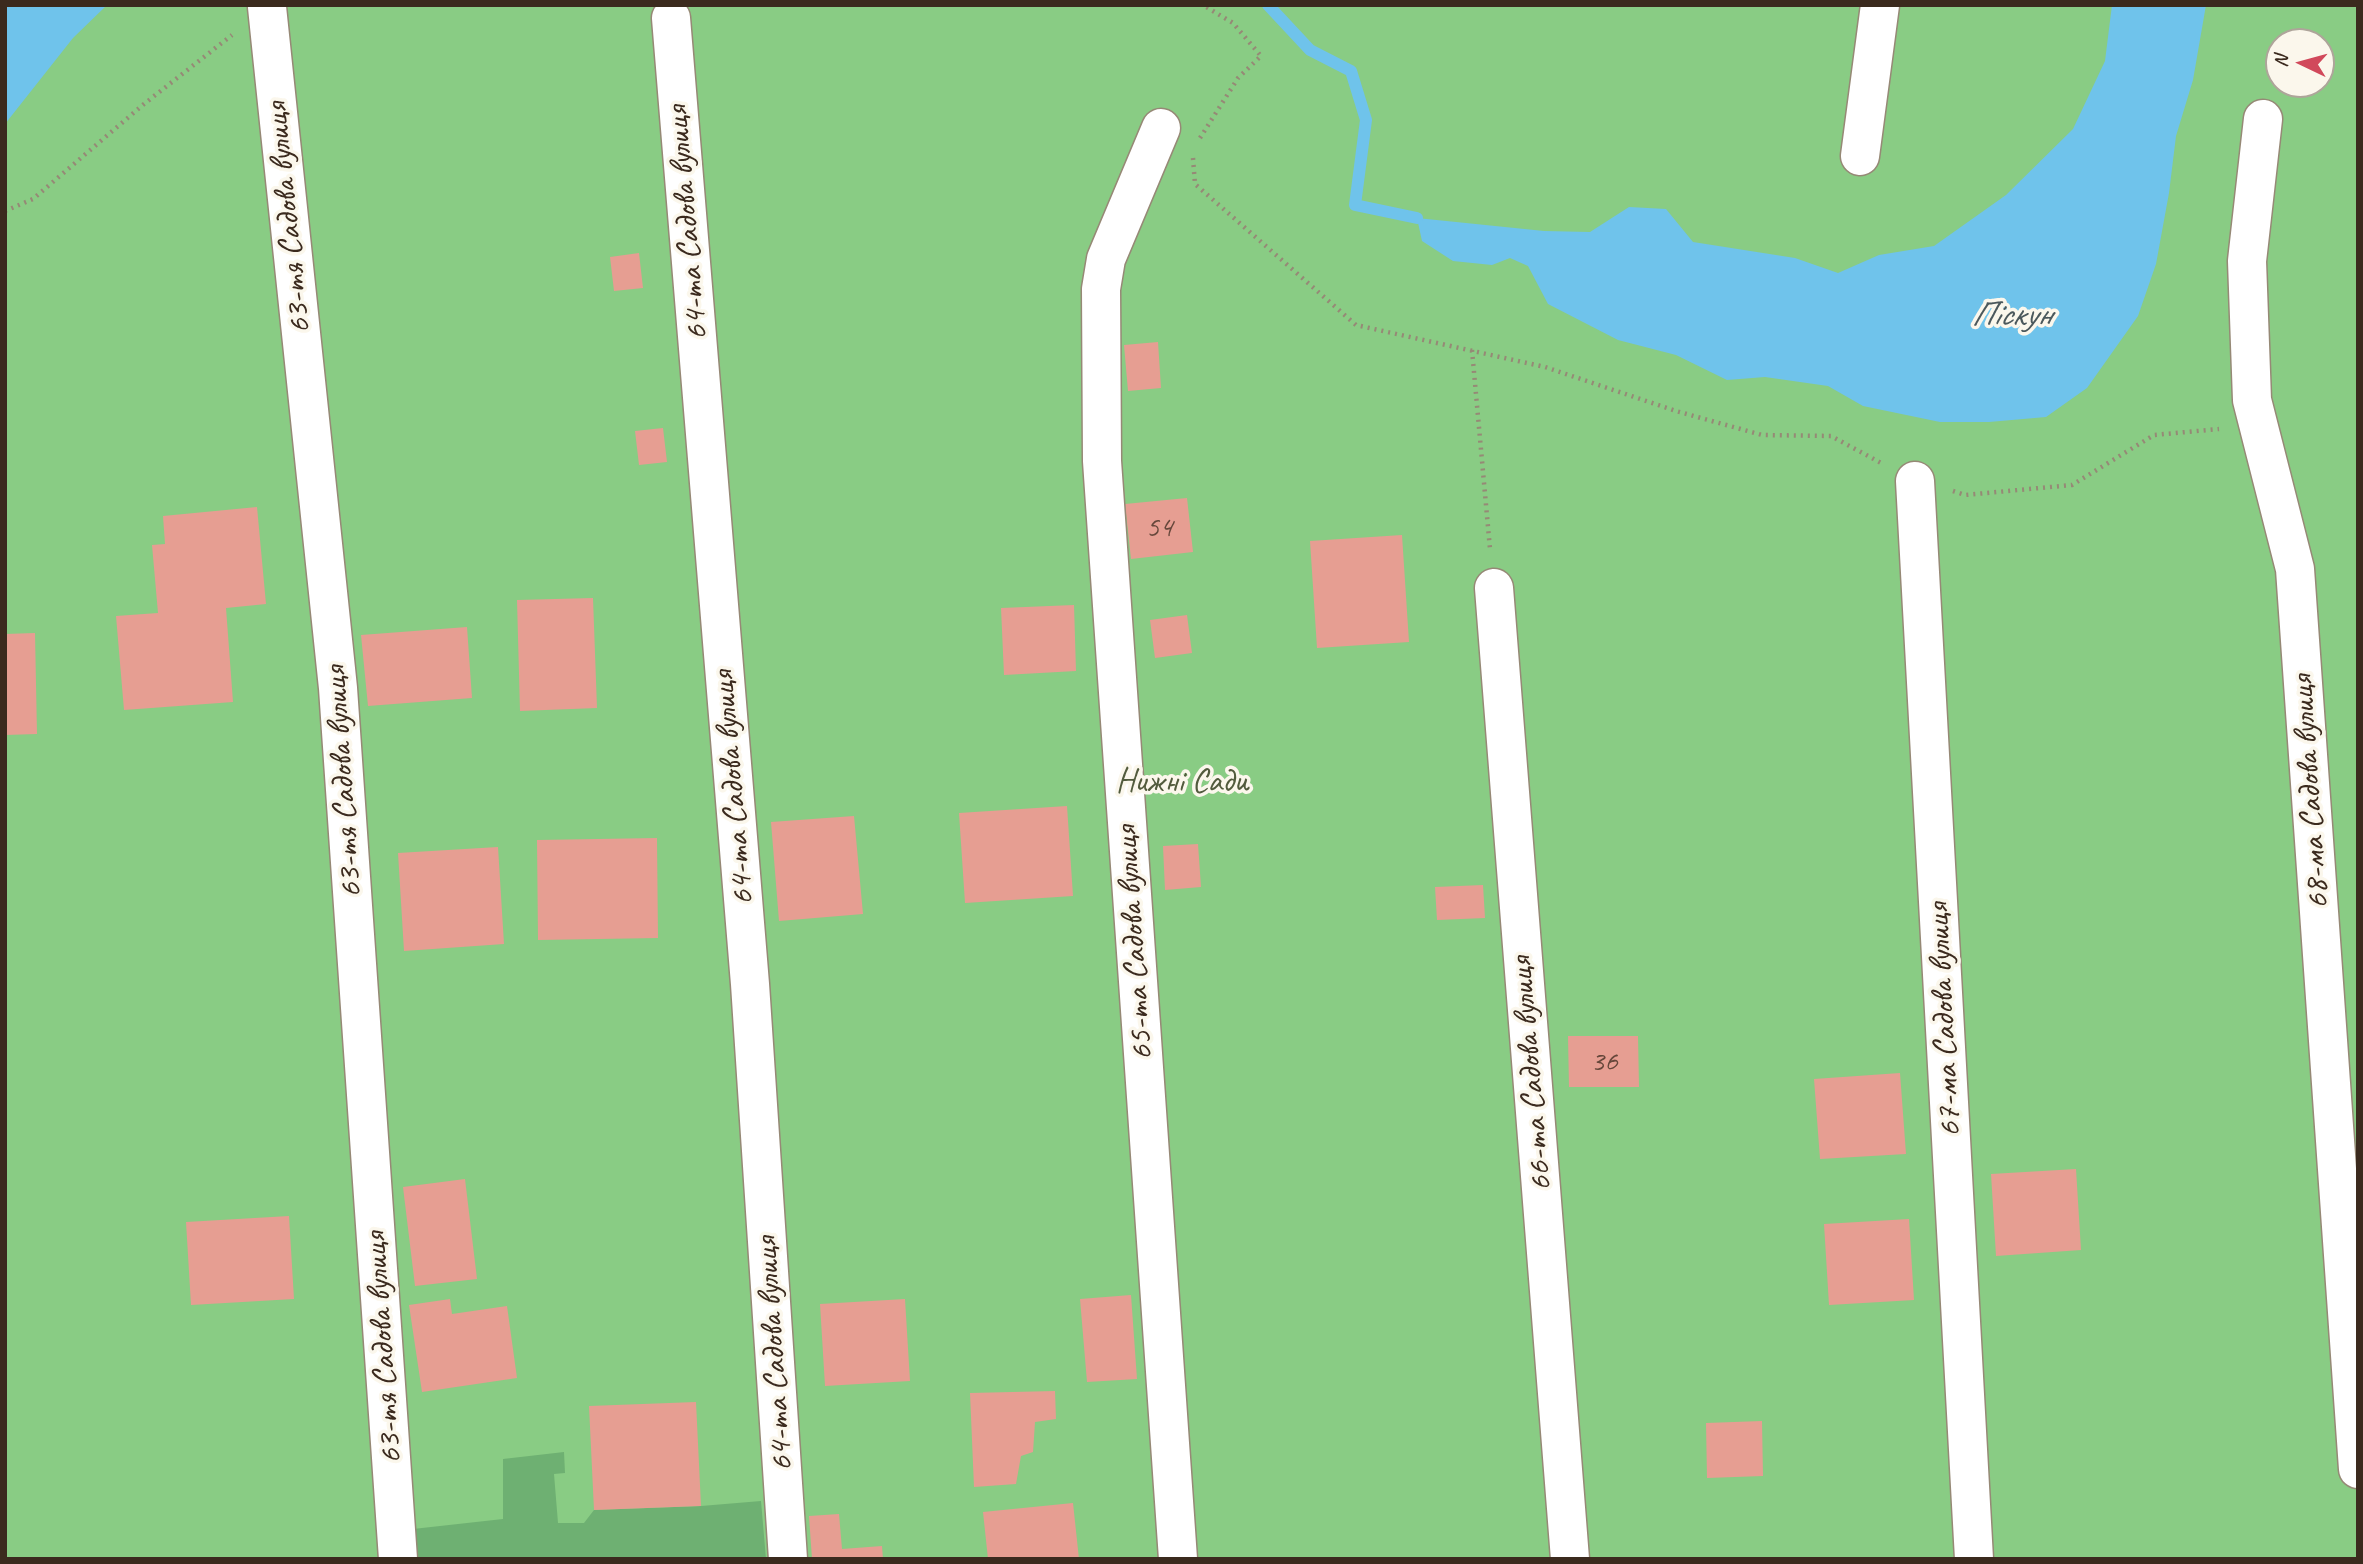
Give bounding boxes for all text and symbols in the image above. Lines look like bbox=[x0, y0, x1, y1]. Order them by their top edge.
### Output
north arrow bbox=[2265, 28, 2335, 98]
text: N bbox=[2269, 54, 2294, 68]
street label: 63-тя Садова вулиця bbox=[257, 100, 321, 336]
street label: 64-та Садова вулиця bbox=[658, 104, 718, 342]
water label: Піскун bbox=[1971, 295, 2051, 337]
house number: 54 bbox=[1146, 510, 1172, 546]
street label: 63-тя Садова вулиця bbox=[316, 665, 372, 899]
street label: 64-та Садова вулиця bbox=[704, 669, 764, 907]
street label: 68-ма Садова вулиця bbox=[2283, 674, 2339, 910]
park label: Нижні Сади bbox=[1116, 762, 1248, 802]
street label: 65-та Садова вулиця bbox=[1107, 824, 1163, 1062]
street label: 67-ма Садова вулиця bbox=[1919, 902, 1971, 1138]
street label: 66-та Садова вулиця bbox=[1502, 955, 1562, 1193]
house number: 36 bbox=[1591, 1044, 1617, 1080]
street label: 63-тя Садова вулиця bbox=[356, 1231, 412, 1465]
street label: 64-та Садова вулиця bbox=[747, 1235, 803, 1473]

